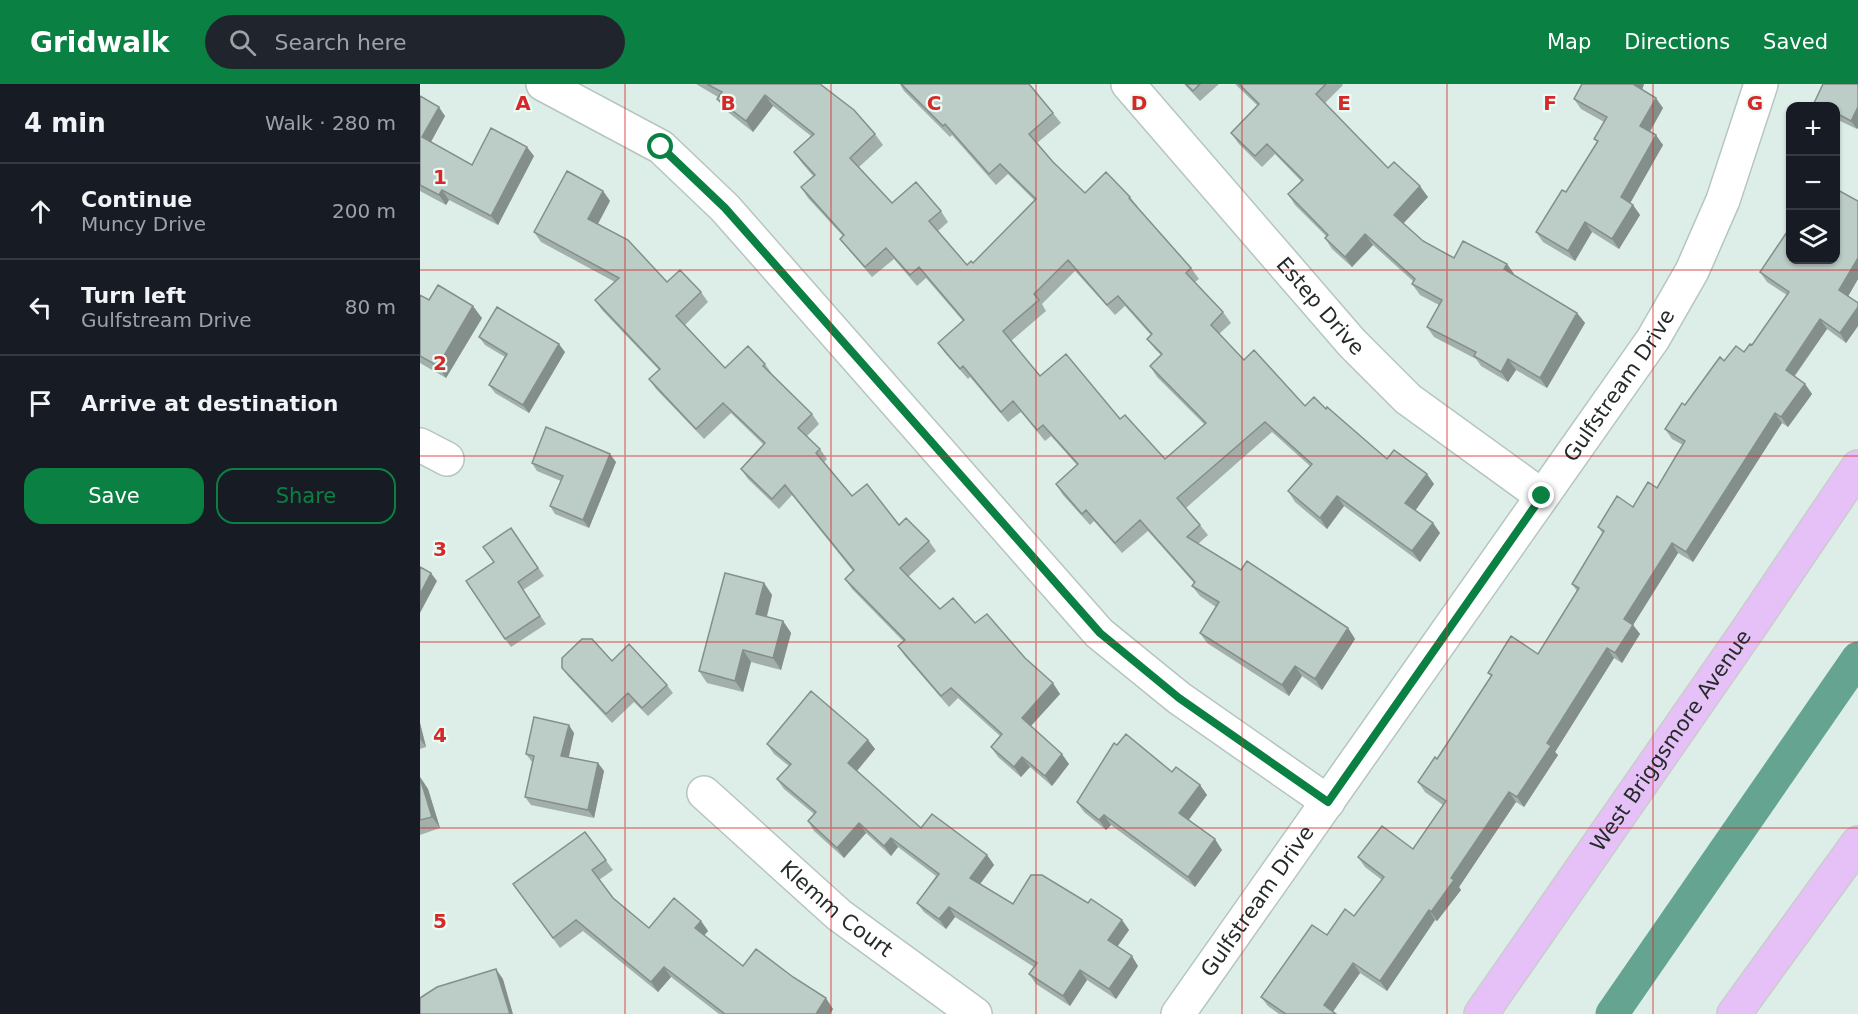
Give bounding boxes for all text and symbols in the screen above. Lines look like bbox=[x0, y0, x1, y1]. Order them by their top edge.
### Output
search box bbox=[205, 15, 625, 69]
text: Gridwalk bbox=[30, 26, 169, 59]
icon: search bbox=[226, 26, 259, 59]
text: Search here bbox=[274, 30, 407, 55]
text: Map bbox=[1547, 30, 1591, 54]
text: Directions bbox=[1624, 30, 1730, 54]
text: Saved bbox=[1763, 30, 1828, 54]
text: A bbox=[515, 91, 531, 115]
text: B bbox=[720, 91, 736, 115]
text: C bbox=[927, 91, 941, 115]
text: D bbox=[1131, 91, 1147, 115]
text: E bbox=[1337, 91, 1351, 115]
text: F bbox=[1543, 91, 1557, 115]
text: G bbox=[1747, 91, 1763, 115]
map controls bbox=[1786, 102, 1840, 264]
button: + bbox=[1786, 102, 1840, 156]
text: 4 min bbox=[24, 108, 106, 138]
text: Walk · 280 m bbox=[265, 111, 396, 135]
route start bbox=[647, 133, 673, 159]
button: − bbox=[1786, 156, 1840, 210]
text: 1 bbox=[433, 165, 447, 189]
text: Continue bbox=[81, 187, 192, 212]
icon: ahead bbox=[24, 195, 57, 228]
text: 200 m bbox=[332, 199, 396, 223]
button: layers bbox=[1786, 210, 1840, 264]
text: Muncy Drive bbox=[81, 212, 206, 236]
street label: Estep Drive bbox=[1272, 253, 1369, 360]
text: Turn left bbox=[81, 283, 186, 308]
icon: left bbox=[24, 291, 57, 324]
text: 80 m bbox=[345, 295, 396, 319]
street label: Gulfstream Drive bbox=[1559, 305, 1679, 466]
text: Gulfstream Drive bbox=[81, 308, 252, 332]
text: 2 bbox=[433, 351, 447, 375]
icon: arrive bbox=[24, 387, 57, 420]
text: Arrive at destination bbox=[81, 391, 338, 416]
button: Save bbox=[24, 468, 204, 524]
button: Share bbox=[216, 468, 396, 524]
route end bbox=[1528, 482, 1554, 508]
text: 3 bbox=[433, 537, 447, 561]
street label: West Briggsmore Avenue bbox=[1586, 625, 1756, 856]
text: 4 bbox=[433, 723, 447, 747]
street label: Gulfstream Drive bbox=[1196, 821, 1319, 981]
street label: Klemm Court bbox=[775, 856, 897, 962]
text: 5 bbox=[433, 909, 447, 933]

